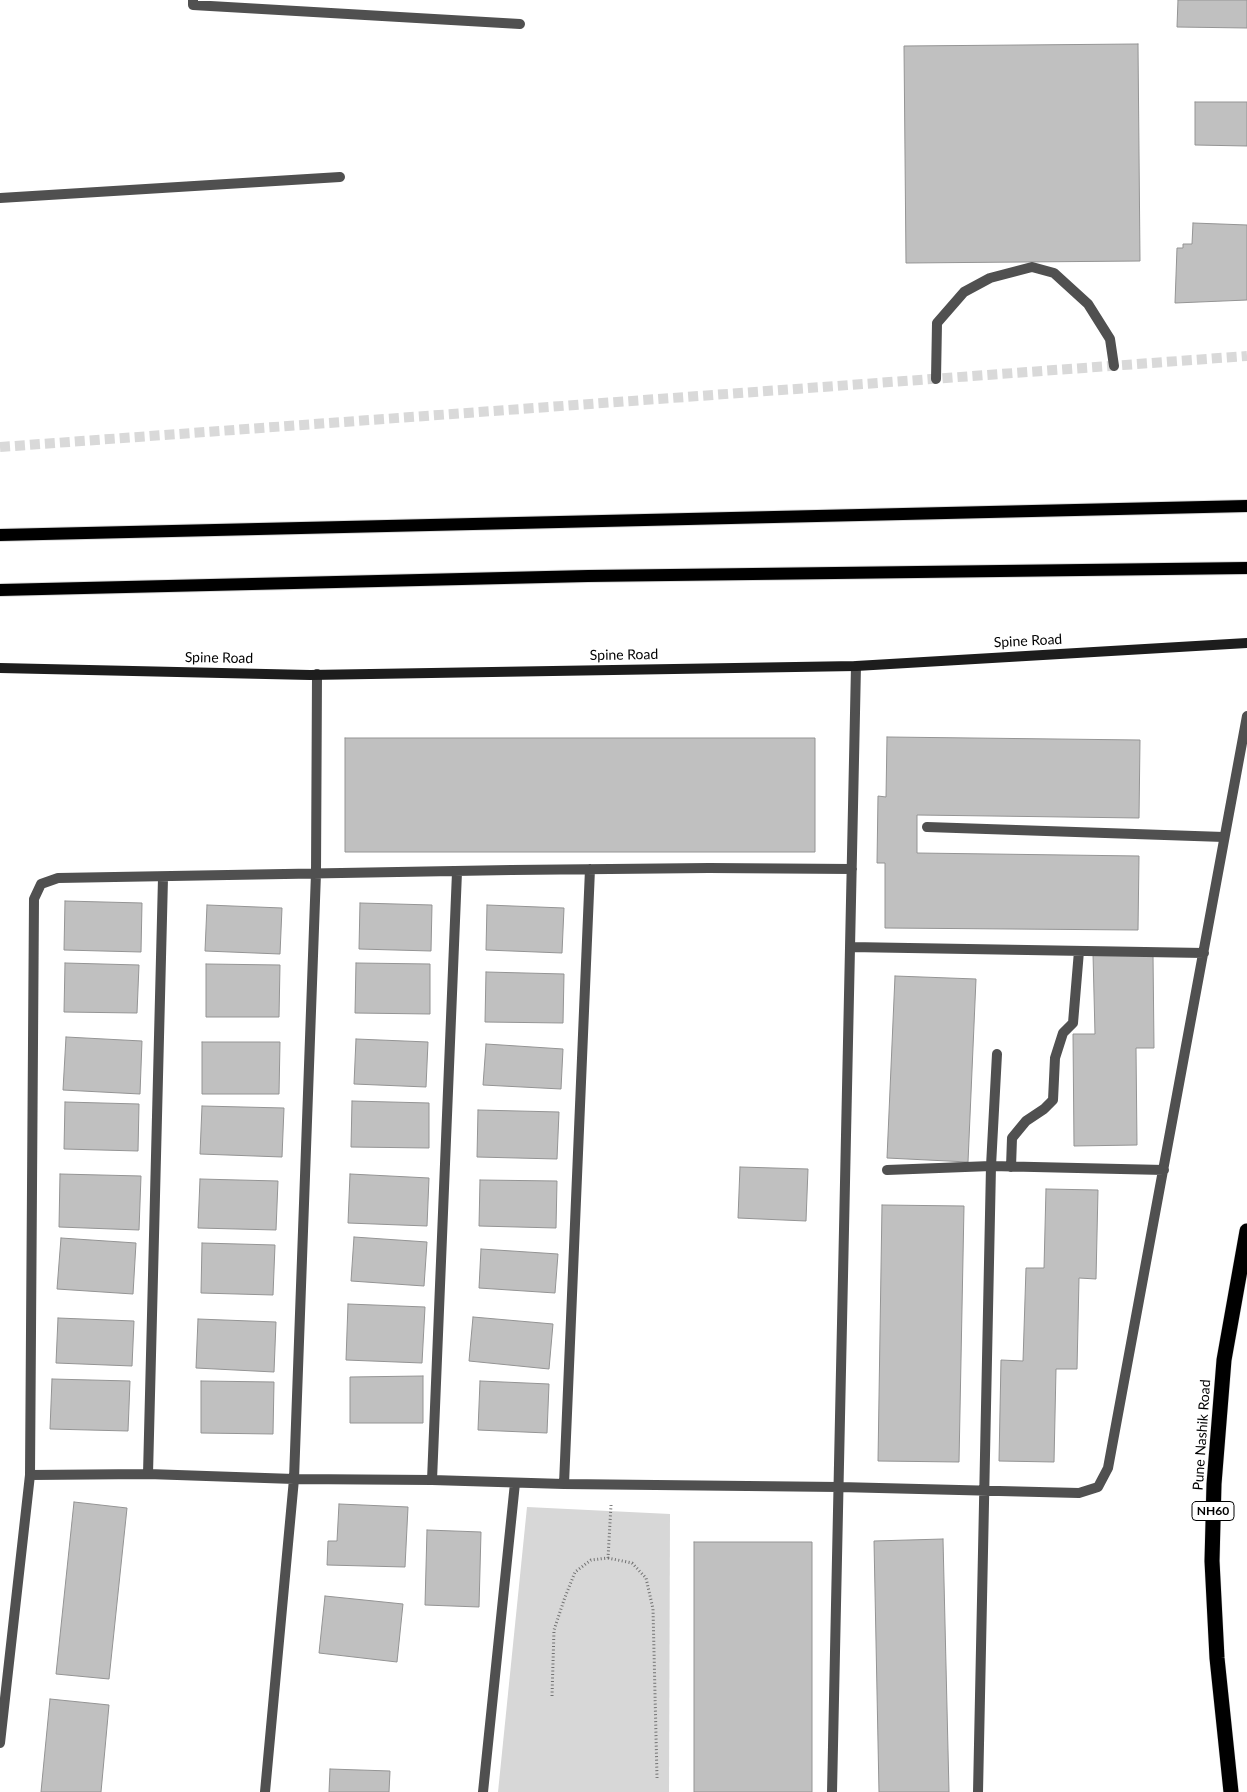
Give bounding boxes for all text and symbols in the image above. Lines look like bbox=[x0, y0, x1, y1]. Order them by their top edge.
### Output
street label: Spine Road bbox=[993, 631, 1063, 651]
street label: Spine Road bbox=[590, 646, 658, 664]
street label: Spine Road bbox=[185, 649, 253, 667]
street label: Pune Nashik Road bbox=[1190, 1379, 1214, 1491]
road number: NH60 bbox=[1192, 1502, 1234, 1520]

